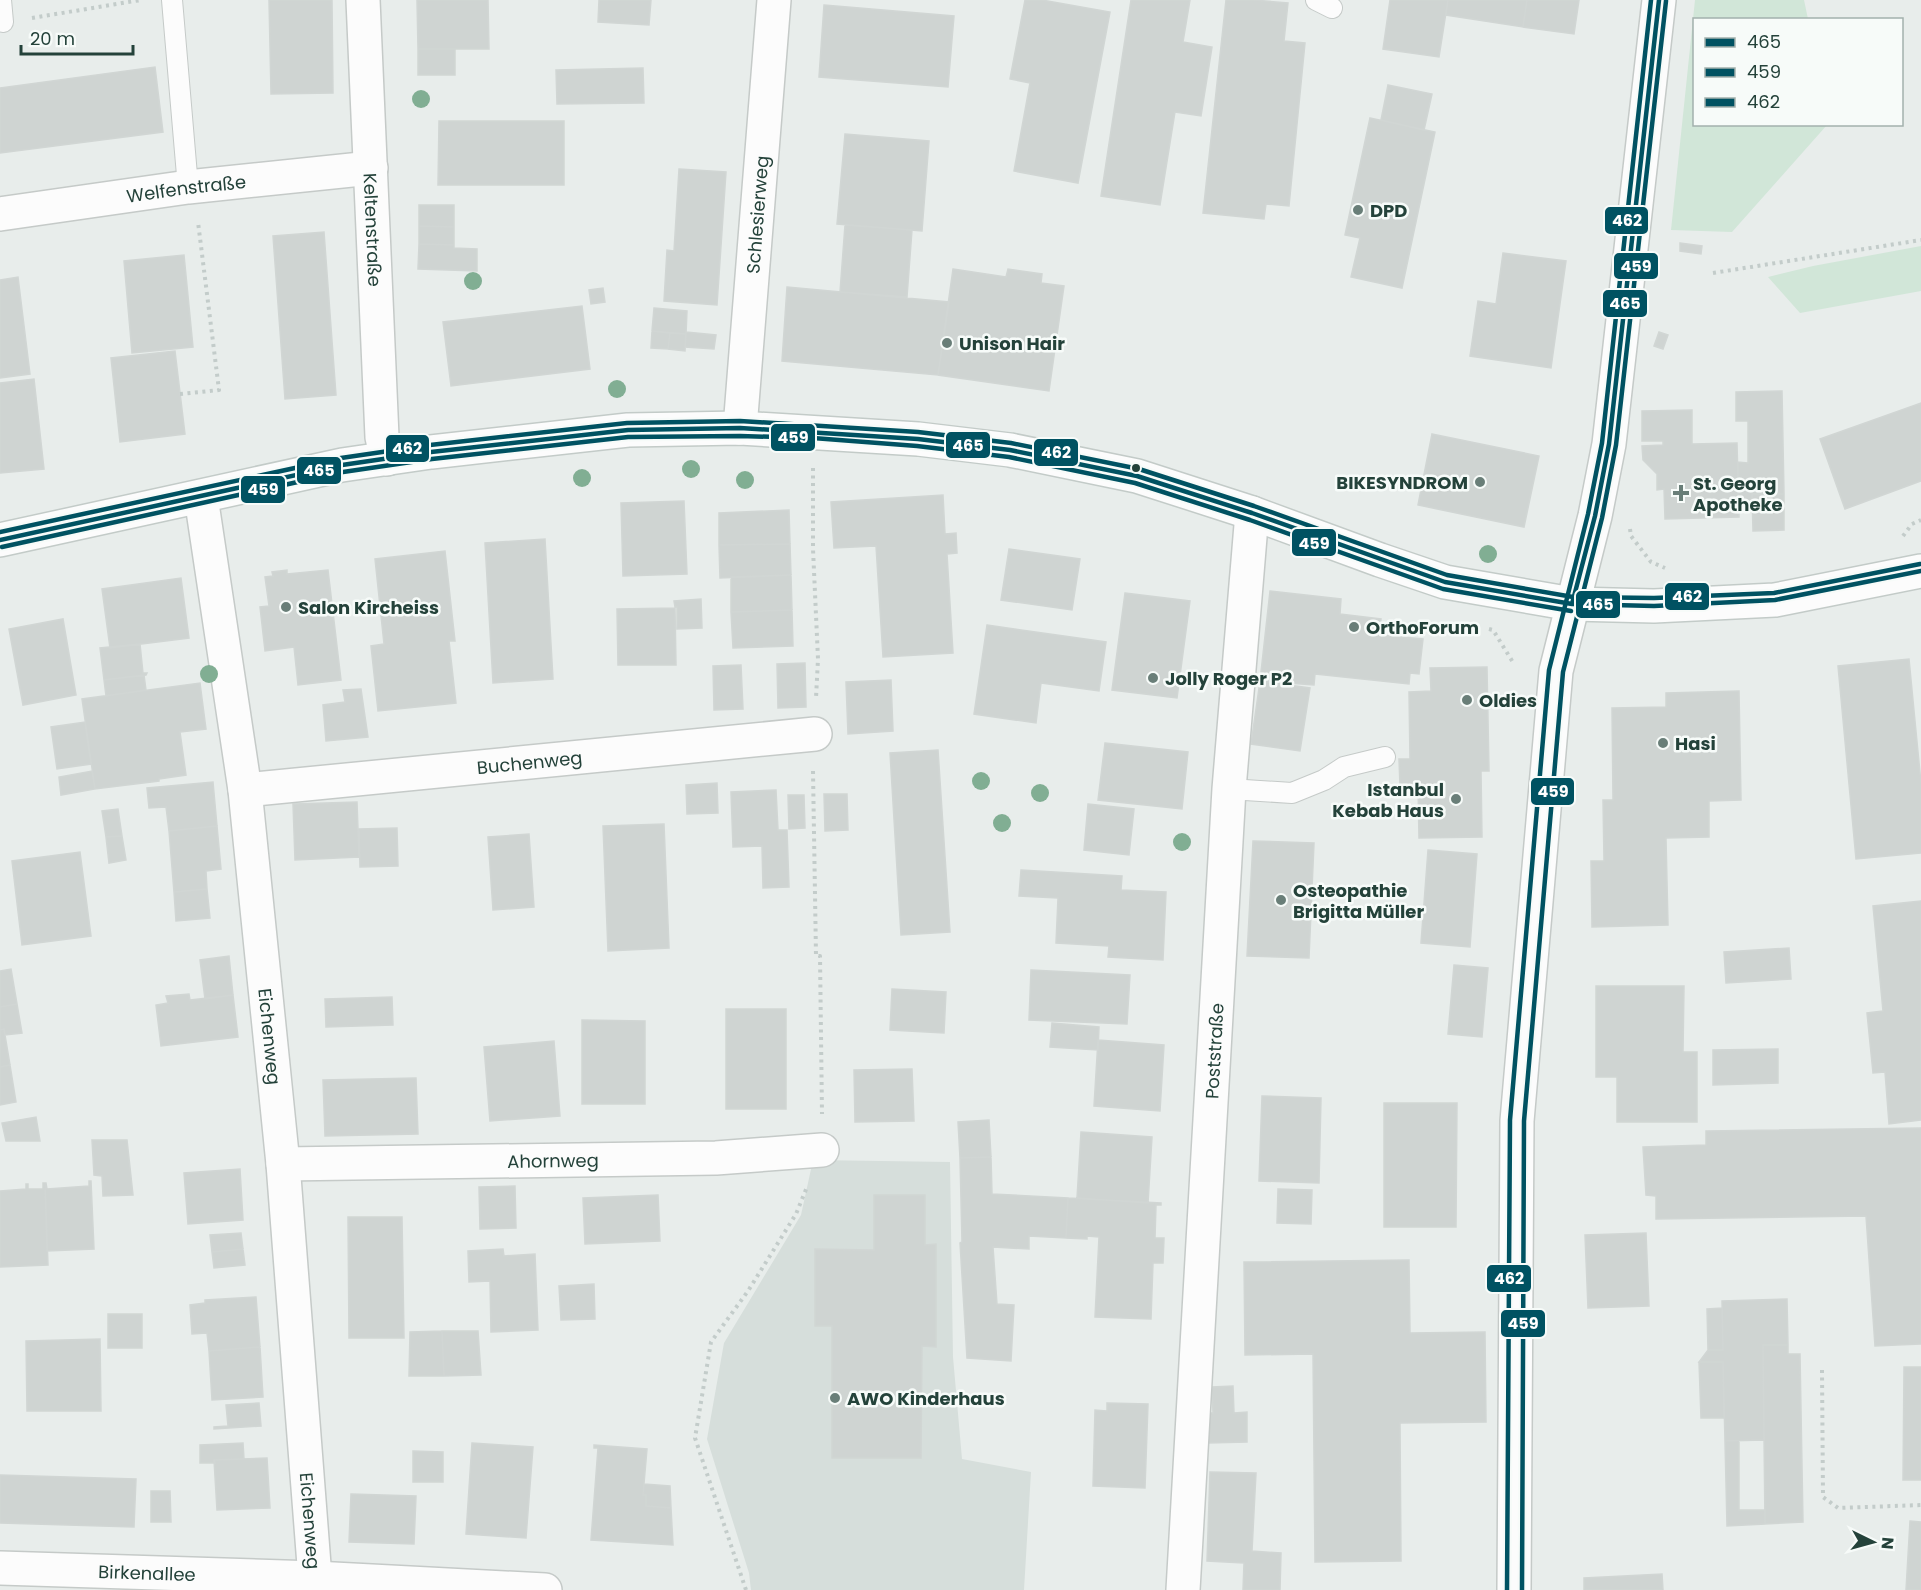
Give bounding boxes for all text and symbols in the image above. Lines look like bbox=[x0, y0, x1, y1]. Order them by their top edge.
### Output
scale bar bbox=[21, 18, 134, 56]
legend bbox=[1693, 18, 1903, 126]
text: 20 m bbox=[30, 26, 75, 51]
text: 465 bbox=[1747, 29, 1781, 54]
text: 459 bbox=[1747, 59, 1781, 84]
text: 462 bbox=[1747, 89, 1780, 114]
street label: Schlesierweg bbox=[740, 155, 774, 275]
street label: Welfenstraße bbox=[125, 169, 247, 208]
street label: Keltenstraße bbox=[358, 172, 388, 287]
place label: DPD bbox=[1370, 198, 1407, 223]
marker: DPD bbox=[1351, 203, 1365, 217]
line badge: 462 bbox=[1604, 206, 1649, 235]
text: 462 bbox=[1612, 209, 1642, 232]
line badge: 459 bbox=[1613, 252, 1659, 280]
text: 459 bbox=[1620, 255, 1652, 278]
line badge: 465 bbox=[1602, 289, 1648, 318]
text: 465 bbox=[1609, 292, 1641, 315]
place label: Unison Hair bbox=[959, 331, 1065, 356]
marker: Unison Hair bbox=[940, 336, 954, 350]
line badge: 459 bbox=[770, 423, 816, 452]
text: 459 bbox=[777, 426, 809, 449]
line badge: 465 bbox=[945, 431, 991, 459]
line badge: 462 bbox=[385, 434, 430, 463]
text: 465 bbox=[952, 434, 984, 457]
text: 462 bbox=[392, 437, 422, 460]
line badge: 462 bbox=[1033, 438, 1079, 467]
text: 462 bbox=[1041, 441, 1071, 464]
line badge: 465 bbox=[296, 456, 342, 485]
text: 465 bbox=[303, 459, 335, 482]
unlabelled marker bbox=[1130, 462, 1142, 474]
place label: BIKESYNDROM bbox=[1336, 470, 1468, 495]
place label: St. Georg Apotheke bbox=[1693, 471, 1783, 517]
line badge: 459 bbox=[240, 475, 286, 504]
marker: BIKESYNDROM bbox=[1473, 475, 1487, 489]
text: 459 bbox=[247, 478, 279, 501]
marker: St. Georg Apotheke bbox=[1674, 486, 1688, 500]
line badge: 459 bbox=[1291, 528, 1337, 557]
text: 459 bbox=[1298, 532, 1330, 555]
line badge: 462 bbox=[1664, 582, 1710, 611]
text: 462 bbox=[1672, 585, 1702, 608]
line badge: 465 bbox=[1575, 590, 1621, 619]
text: 465 bbox=[1582, 593, 1614, 616]
place label: Salon Kircheiss bbox=[298, 595, 439, 620]
marker: Salon Kircheiss bbox=[279, 600, 293, 614]
place label: OrthoForum bbox=[1366, 615, 1479, 640]
marker: OrthoForum bbox=[1347, 620, 1361, 634]
place label: Jolly Roger P2 bbox=[1165, 666, 1292, 691]
marker: Jolly Roger P2 bbox=[1146, 671, 1160, 685]
place label: Oldies bbox=[1479, 688, 1537, 713]
marker: Oldies bbox=[1460, 693, 1474, 707]
place label: Hasi bbox=[1675, 731, 1716, 756]
marker: Hasi bbox=[1656, 736, 1670, 750]
street label: Buchenweg bbox=[476, 744, 584, 780]
place label: Istanbul Kebab Haus bbox=[1332, 777, 1444, 823]
line badge: 459 bbox=[1530, 777, 1575, 806]
text: 459 bbox=[1537, 780, 1569, 803]
marker: Istanbul Kebab Haus bbox=[1449, 792, 1463, 806]
place label: Osteopathie Brigitta Müller bbox=[1293, 878, 1424, 924]
marker: Osteopathie Brigitta Müller bbox=[1274, 893, 1288, 907]
street label: Eichenweg bbox=[253, 987, 287, 1086]
street label: Poststraße bbox=[1199, 1002, 1229, 1100]
street label: Ahornweg bbox=[507, 1147, 599, 1173]
line badge: 462 bbox=[1486, 1264, 1532, 1293]
text: 462 bbox=[1494, 1267, 1524, 1290]
line badge: 459 bbox=[1500, 1309, 1546, 1338]
text: 459 bbox=[1507, 1312, 1539, 1335]
place label: AWO Kinderhaus bbox=[847, 1386, 1005, 1411]
marker: AWO Kinderhaus bbox=[828, 1391, 842, 1405]
street label: Eichenweg bbox=[294, 1471, 327, 1570]
north arrow bbox=[1843, 1512, 1903, 1572]
text: N bbox=[1875, 1536, 1899, 1550]
street label: Birkenallee bbox=[98, 1559, 196, 1587]

